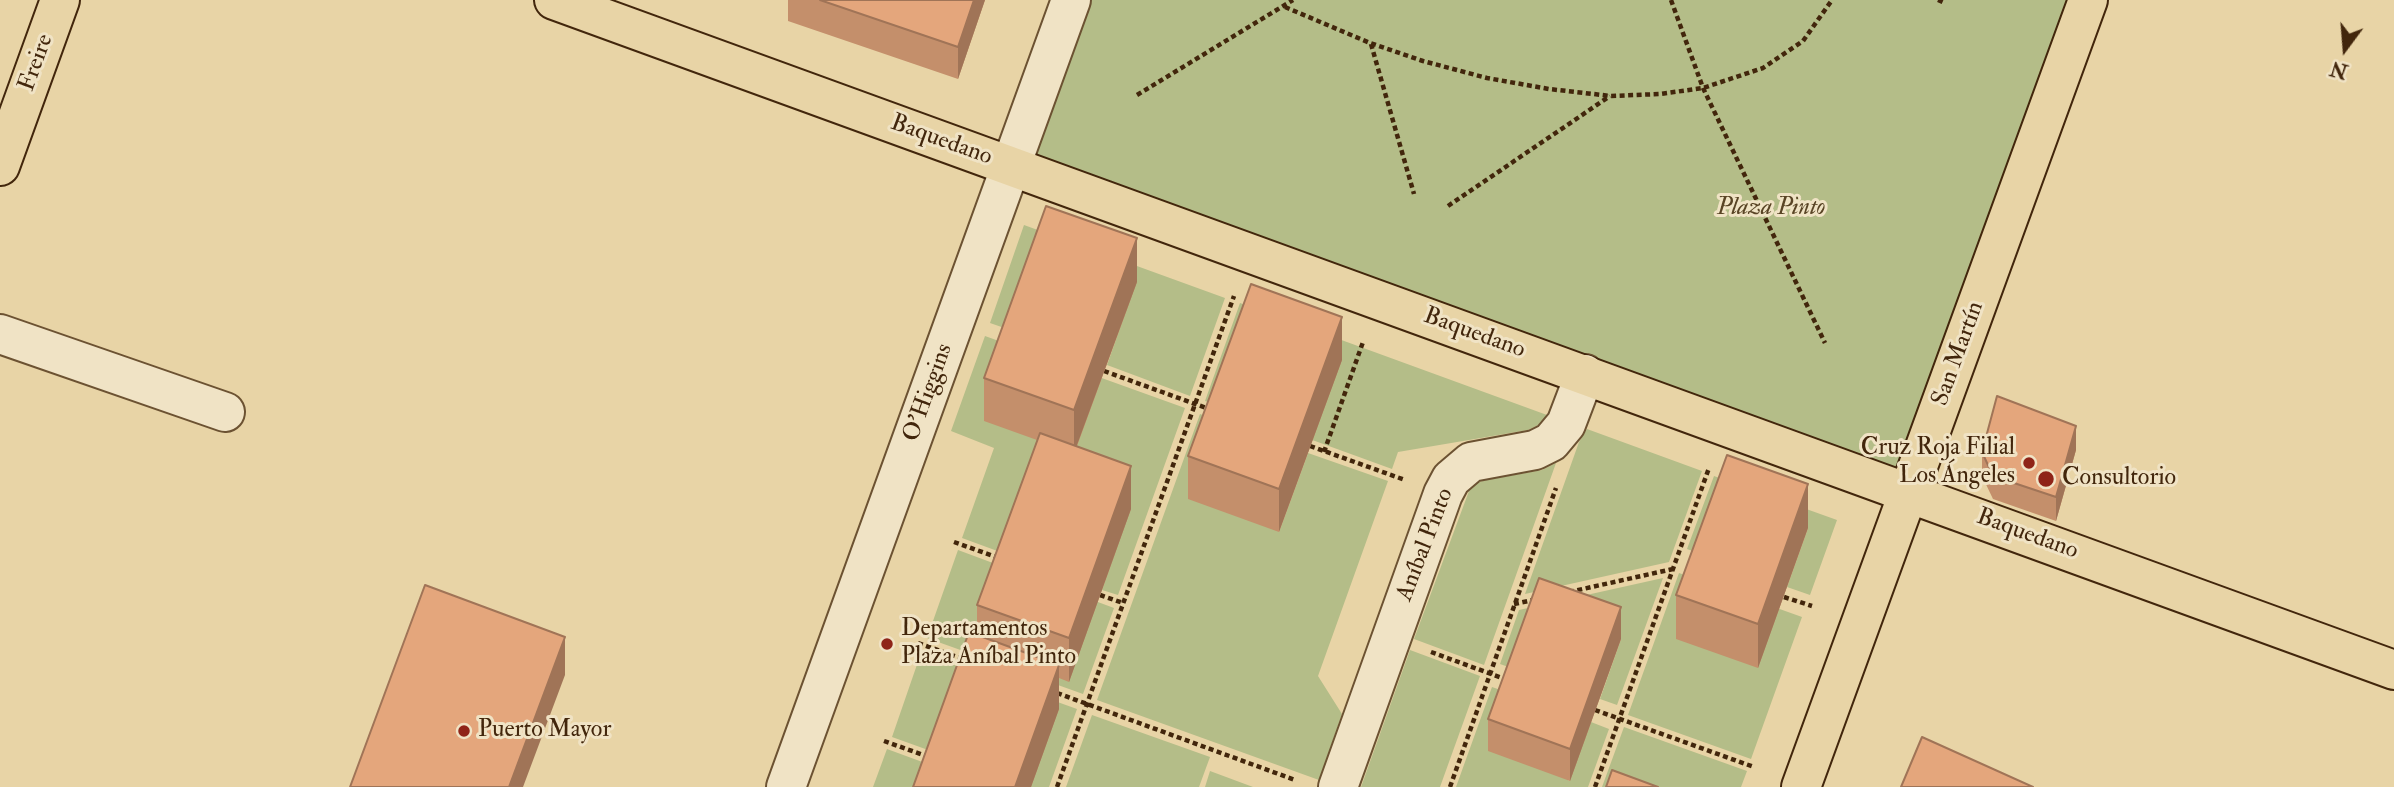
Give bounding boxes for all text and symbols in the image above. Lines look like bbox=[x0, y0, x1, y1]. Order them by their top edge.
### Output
north arrow bbox=[2310, 14, 2380, 84]
street label: Freire bbox=[13, 31, 61, 95]
text: N bbox=[2328, 55, 2351, 83]
street label: Baquedano bbox=[886, 109, 996, 173]
park label: Plaza Pinto bbox=[1717, 195, 1825, 223]
street label: San Martín bbox=[1927, 298, 1991, 410]
street label: Baquedano bbox=[1419, 302, 1529, 366]
street label: O'Higgins bbox=[898, 340, 960, 446]
place label: Cruz Roja Filial Los Ángeles bbox=[1861, 435, 2015, 491]
marker: Cruz Roja Filial Los Ángeles bbox=[2021, 455, 2037, 471]
place label: Consultorio bbox=[2062, 465, 2176, 493]
marker: Consultorio bbox=[2036, 469, 2056, 489]
street label: Aníbal Pinto bbox=[1391, 484, 1461, 606]
street label: Baquedano bbox=[1972, 503, 2082, 567]
place label: Departamentos Plaza Aníbal Pinto bbox=[901, 616, 1076, 672]
marker: Departamentos Plaza Aníbal Pinto bbox=[879, 636, 895, 652]
place label: Puerto Mayor bbox=[478, 717, 611, 745]
marker: Puerto Mayor bbox=[456, 723, 472, 739]

